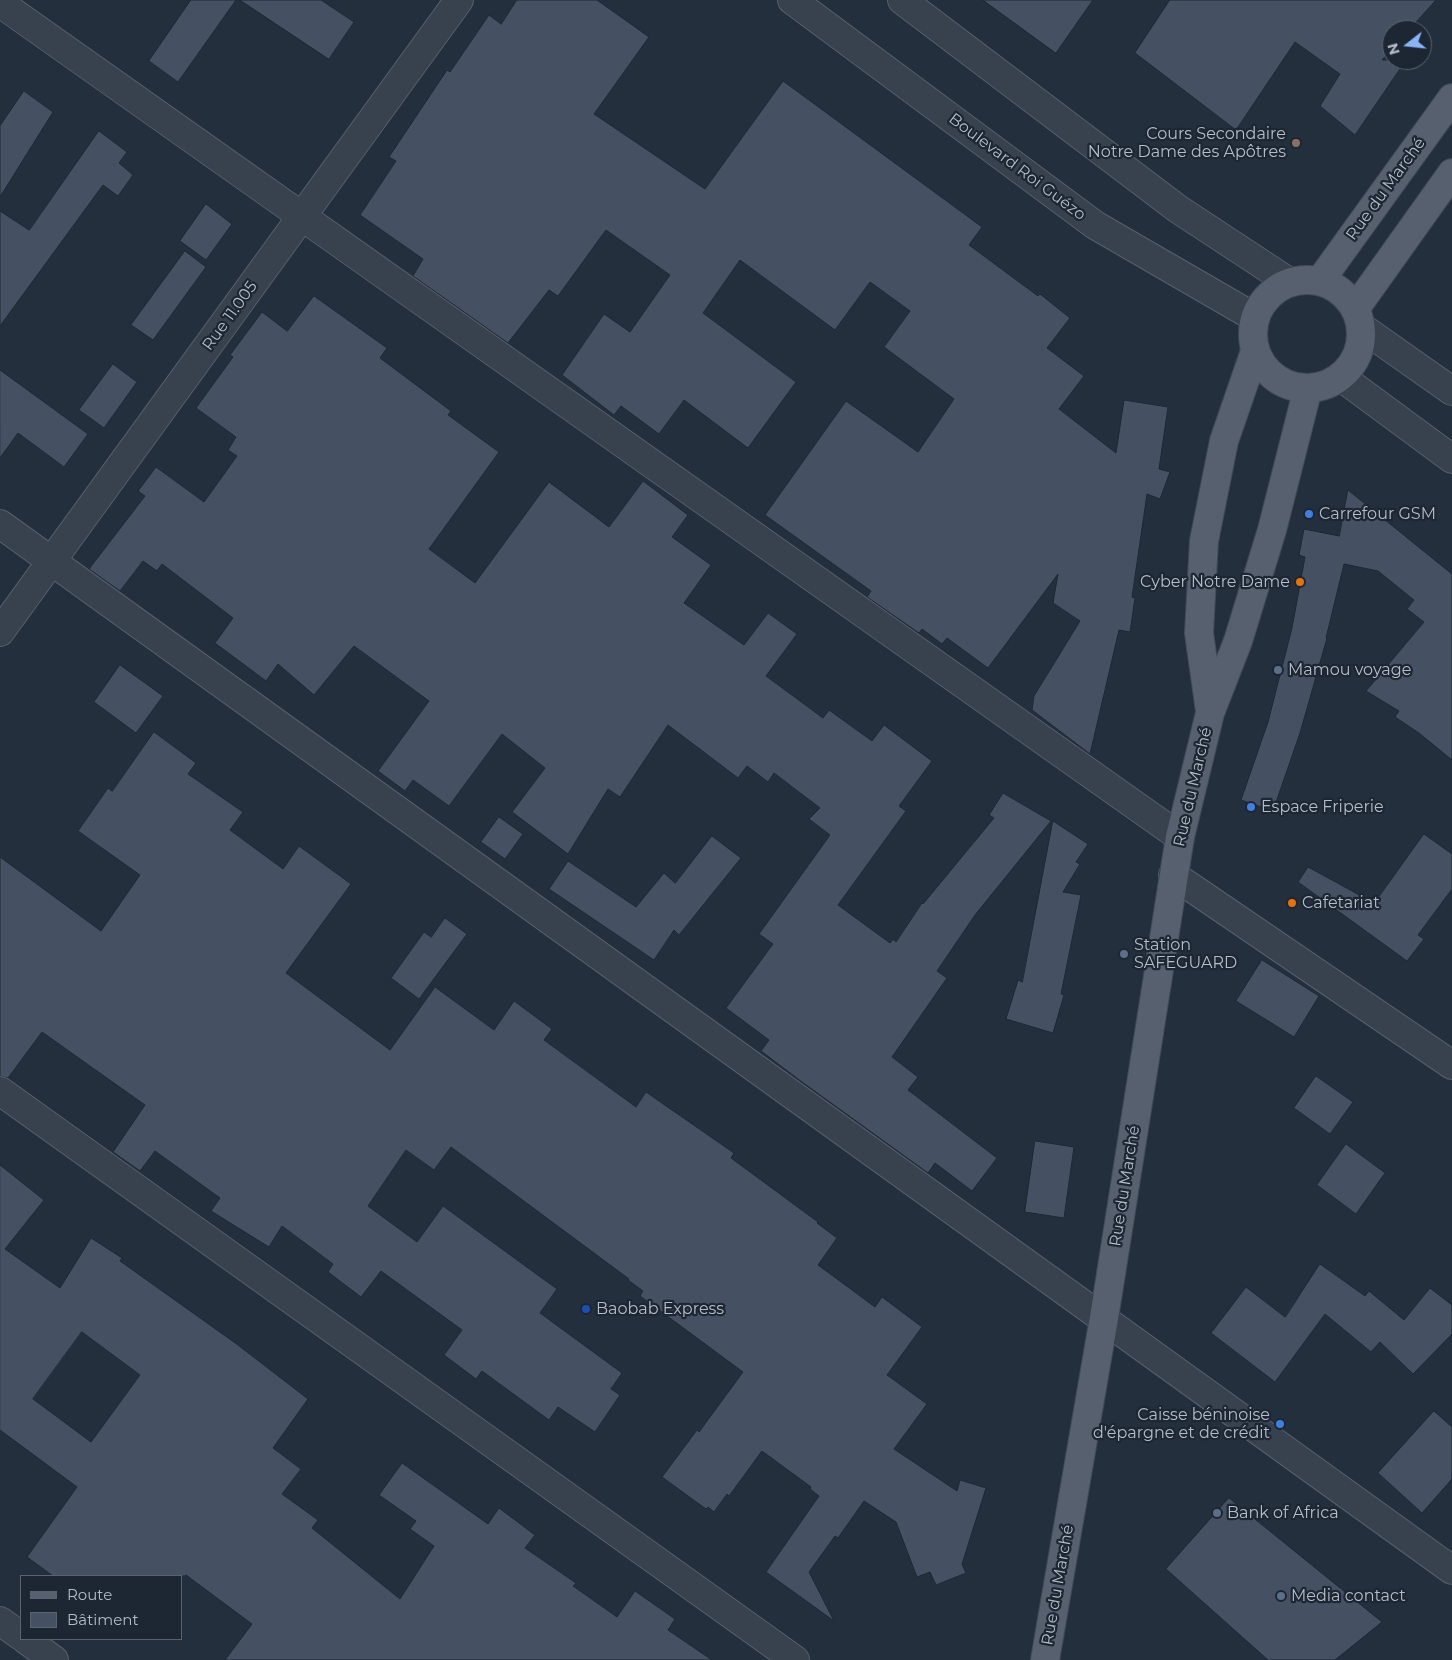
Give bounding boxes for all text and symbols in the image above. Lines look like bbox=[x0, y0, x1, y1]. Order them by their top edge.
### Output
north arrow bbox=[1382, 20, 1432, 70]
text: N bbox=[1383, 41, 1404, 57]
street label: Boulevard Roi Guézo bbox=[945, 109, 1089, 225]
place label: Cours Secondaire Notre Dame des Apôtres bbox=[1088, 124, 1286, 162]
street label: Rue du Marché bbox=[1342, 134, 1430, 244]
marker: Cours Secondaire Notre Dame des Apôtres bbox=[1290, 137, 1302, 149]
street label: Rue 11.005 bbox=[198, 278, 262, 354]
place label: Carrefour GSM bbox=[1319, 504, 1436, 524]
marker: Carrefour GSM bbox=[1303, 508, 1315, 520]
place label: Cyber Notre Dame bbox=[1140, 572, 1290, 592]
marker: Cyber Notre Dame bbox=[1294, 576, 1306, 588]
place label: Mamou voyage bbox=[1288, 660, 1411, 680]
marker: Mamou voyage bbox=[1272, 664, 1284, 676]
street label: Rue du Marché bbox=[1170, 725, 1216, 849]
place label: Espace Friperie bbox=[1261, 797, 1384, 817]
marker: Espace Friperie bbox=[1245, 801, 1257, 813]
place label: Cafetariat bbox=[1302, 893, 1380, 913]
marker: Cafetariat bbox=[1286, 897, 1298, 909]
place label: Station SAFEGUARD bbox=[1134, 935, 1237, 973]
marker: Station SAFEGUARD bbox=[1118, 948, 1130, 960]
street label: Rue du Marché bbox=[1106, 1124, 1144, 1248]
place label: Baobab Express bbox=[596, 1299, 724, 1319]
marker: Baobab Express bbox=[580, 1303, 592, 1315]
place label: Caisse béninoise d'épargne et de crédit bbox=[1093, 1405, 1270, 1443]
marker: Caisse béninoise d'épargne et de crédit bbox=[1274, 1418, 1286, 1430]
place label: Bank of Africa bbox=[1227, 1503, 1339, 1523]
marker: Bank of Africa bbox=[1211, 1507, 1223, 1519]
street label: Rue du Marché bbox=[1038, 1523, 1078, 1647]
legend bbox=[20, 1575, 182, 1640]
text: Route bbox=[67, 1585, 112, 1604]
place label: Media contact bbox=[1291, 1586, 1406, 1606]
marker: Media contact bbox=[1275, 1590, 1287, 1602]
text: Bâtiment bbox=[67, 1610, 139, 1629]

